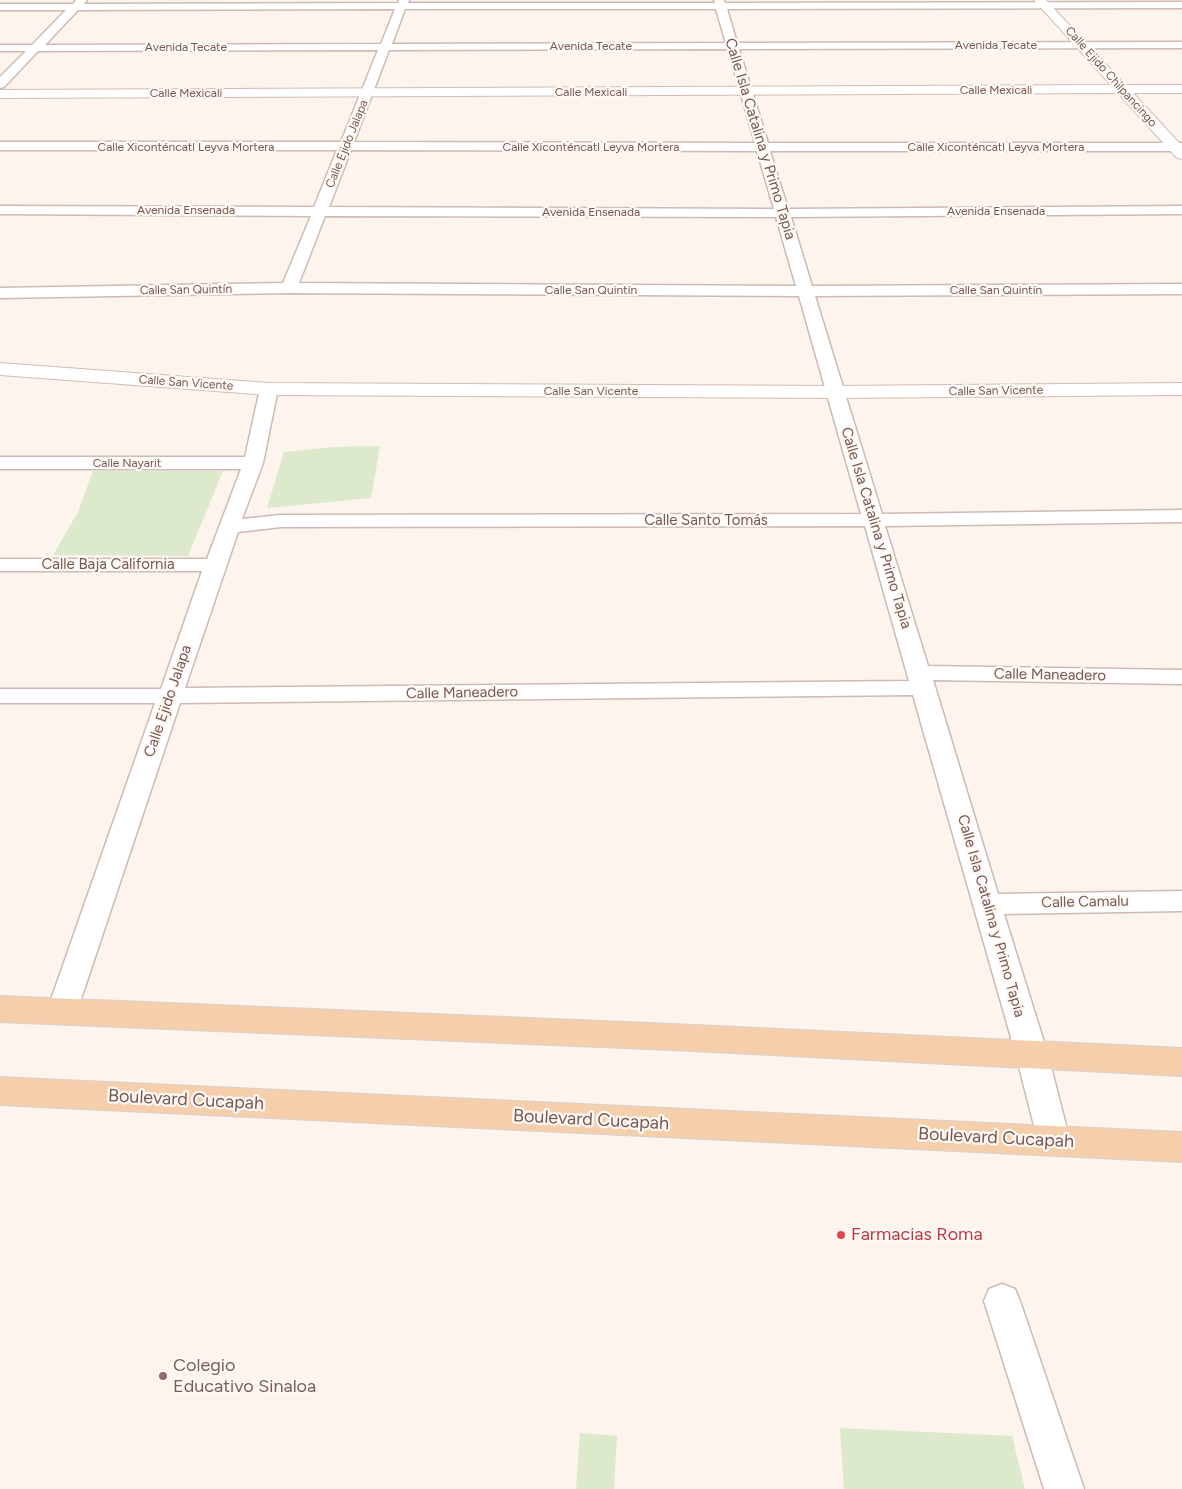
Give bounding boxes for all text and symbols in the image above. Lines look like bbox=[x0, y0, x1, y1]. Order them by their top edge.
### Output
street label: Calle Ejido Chilpancingo bbox=[1062, 24, 1160, 130]
street label: Calle Isla Catalina y Primo Tapia bbox=[721, 36, 799, 242]
street label: Avenida Tecate bbox=[955, 38, 1037, 52]
street label: Avenida Tecate bbox=[550, 39, 632, 53]
street label: Avenida Tecate bbox=[145, 40, 227, 54]
street label: Calle Mexicali bbox=[960, 83, 1032, 97]
street label: Calle Mexicali bbox=[555, 85, 627, 99]
street label: Calle Mexicali bbox=[150, 86, 222, 100]
street label: Calle Ejido Jalapa bbox=[323, 98, 371, 190]
street label: Calle Xiconténcatl Leyva Mortera bbox=[98, 140, 274, 154]
street label: Calle Xiconténcatl Leyva Mortera bbox=[503, 140, 679, 154]
street label: Calle Xiconténcatl Leyva Mortera bbox=[908, 140, 1084, 154]
street label: Avenida Ensenada bbox=[137, 203, 235, 217]
street label: Avenida Ensenada bbox=[947, 204, 1045, 218]
street label: Avenida Ensenada bbox=[542, 205, 640, 219]
street label: Calle San Quintín bbox=[140, 282, 232, 298]
street label: Calle San Quintín bbox=[545, 283, 637, 297]
street label: Calle San Quintín bbox=[950, 283, 1042, 297]
street label: Calle San Vicente bbox=[138, 373, 234, 393]
street label: Calle San Vicente bbox=[949, 383, 1043, 399]
street label: Calle San Vicente bbox=[544, 384, 638, 398]
street label: Calle Isla Catalina y Primo Tapia bbox=[837, 425, 915, 631]
street label: Calle Nayarit bbox=[93, 456, 161, 470]
street label: Calle Santo Tomás bbox=[644, 512, 768, 530]
street label: Calle Baja California bbox=[41, 556, 175, 574]
street label: Calle Ejido Jalapa bbox=[140, 643, 196, 759]
street label: Calle Maneadero bbox=[994, 665, 1106, 685]
street label: Calle Maneadero bbox=[406, 683, 518, 703]
street label: Calle Isla Catalina y Primo Tapia bbox=[953, 813, 1029, 1019]
street label: Calle Camalu bbox=[1041, 892, 1129, 912]
street label: Boulevard Cucapah bbox=[107, 1085, 265, 1115]
street label: Boulevard Cucapah bbox=[512, 1105, 670, 1135]
street label: Boulevard Cucapah bbox=[917, 1123, 1075, 1153]
place label: Farmacias Roma bbox=[851, 1224, 983, 1246]
marker: Farmacias Roma bbox=[835, 1229, 847, 1241]
place label: Colegio Educativo Sinaloa bbox=[173, 1355, 316, 1398]
marker: Colegio Educativo Sinaloa bbox=[157, 1370, 169, 1382]

